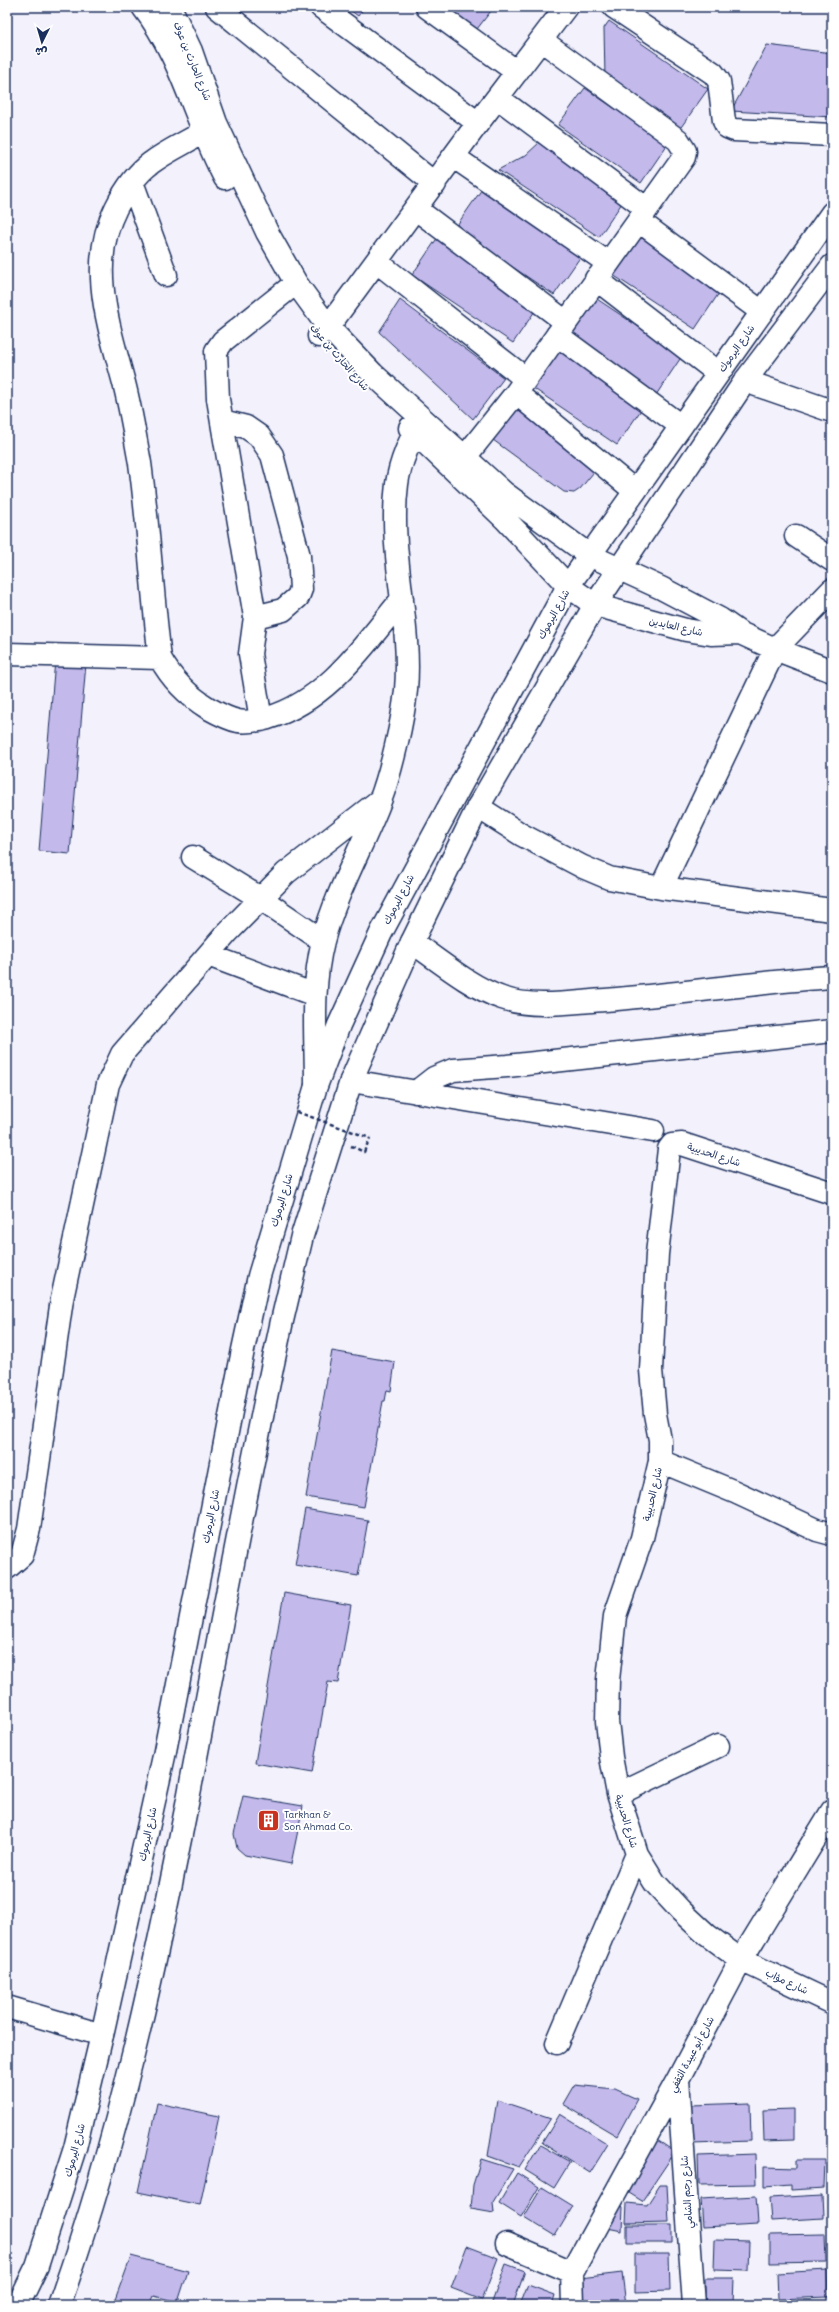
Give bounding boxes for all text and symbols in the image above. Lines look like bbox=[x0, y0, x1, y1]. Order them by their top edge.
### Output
street label: شارع الحارث بن عوف bbox=[170, 20, 214, 103]
north arrow bbox=[22, 22, 62, 62]
text: ش bbox=[34, 44, 48, 59]
street label: شارع الحارث بن عوف bbox=[306, 321, 372, 394]
street label: شارع اليرموك bbox=[715, 322, 758, 375]
street label: شارع اليرموك bbox=[534, 587, 573, 642]
street label: شارع العايدين bbox=[647, 614, 704, 640]
street label: شارع اليرموك bbox=[380, 872, 418, 927]
street label: شارع الحديبية bbox=[685, 1140, 742, 1170]
street label: شارع اليرموك bbox=[267, 1172, 297, 1229]
street label: شارع الحديبية bbox=[640, 1466, 666, 1523]
street label: شارع اليرموك bbox=[199, 1488, 223, 1544]
street label: شارع الحديبية bbox=[611, 1793, 641, 1850]
street label: شارع اليرموك bbox=[135, 1806, 161, 1863]
building icon: Tarkhan & Son Ahmad Co. bbox=[256, 1807, 282, 1833]
place label: Tarkhan & Son Ahmad Co. bbox=[284, 1808, 352, 1833]
street label: شارع مؤاب bbox=[763, 1966, 810, 1998]
street label: شارع أبو عبيدة الثقفي bbox=[666, 2014, 720, 2096]
street label: شارع اليرموك bbox=[61, 2122, 89, 2179]
street label: شارع رجم الشامي bbox=[677, 2155, 699, 2229]

